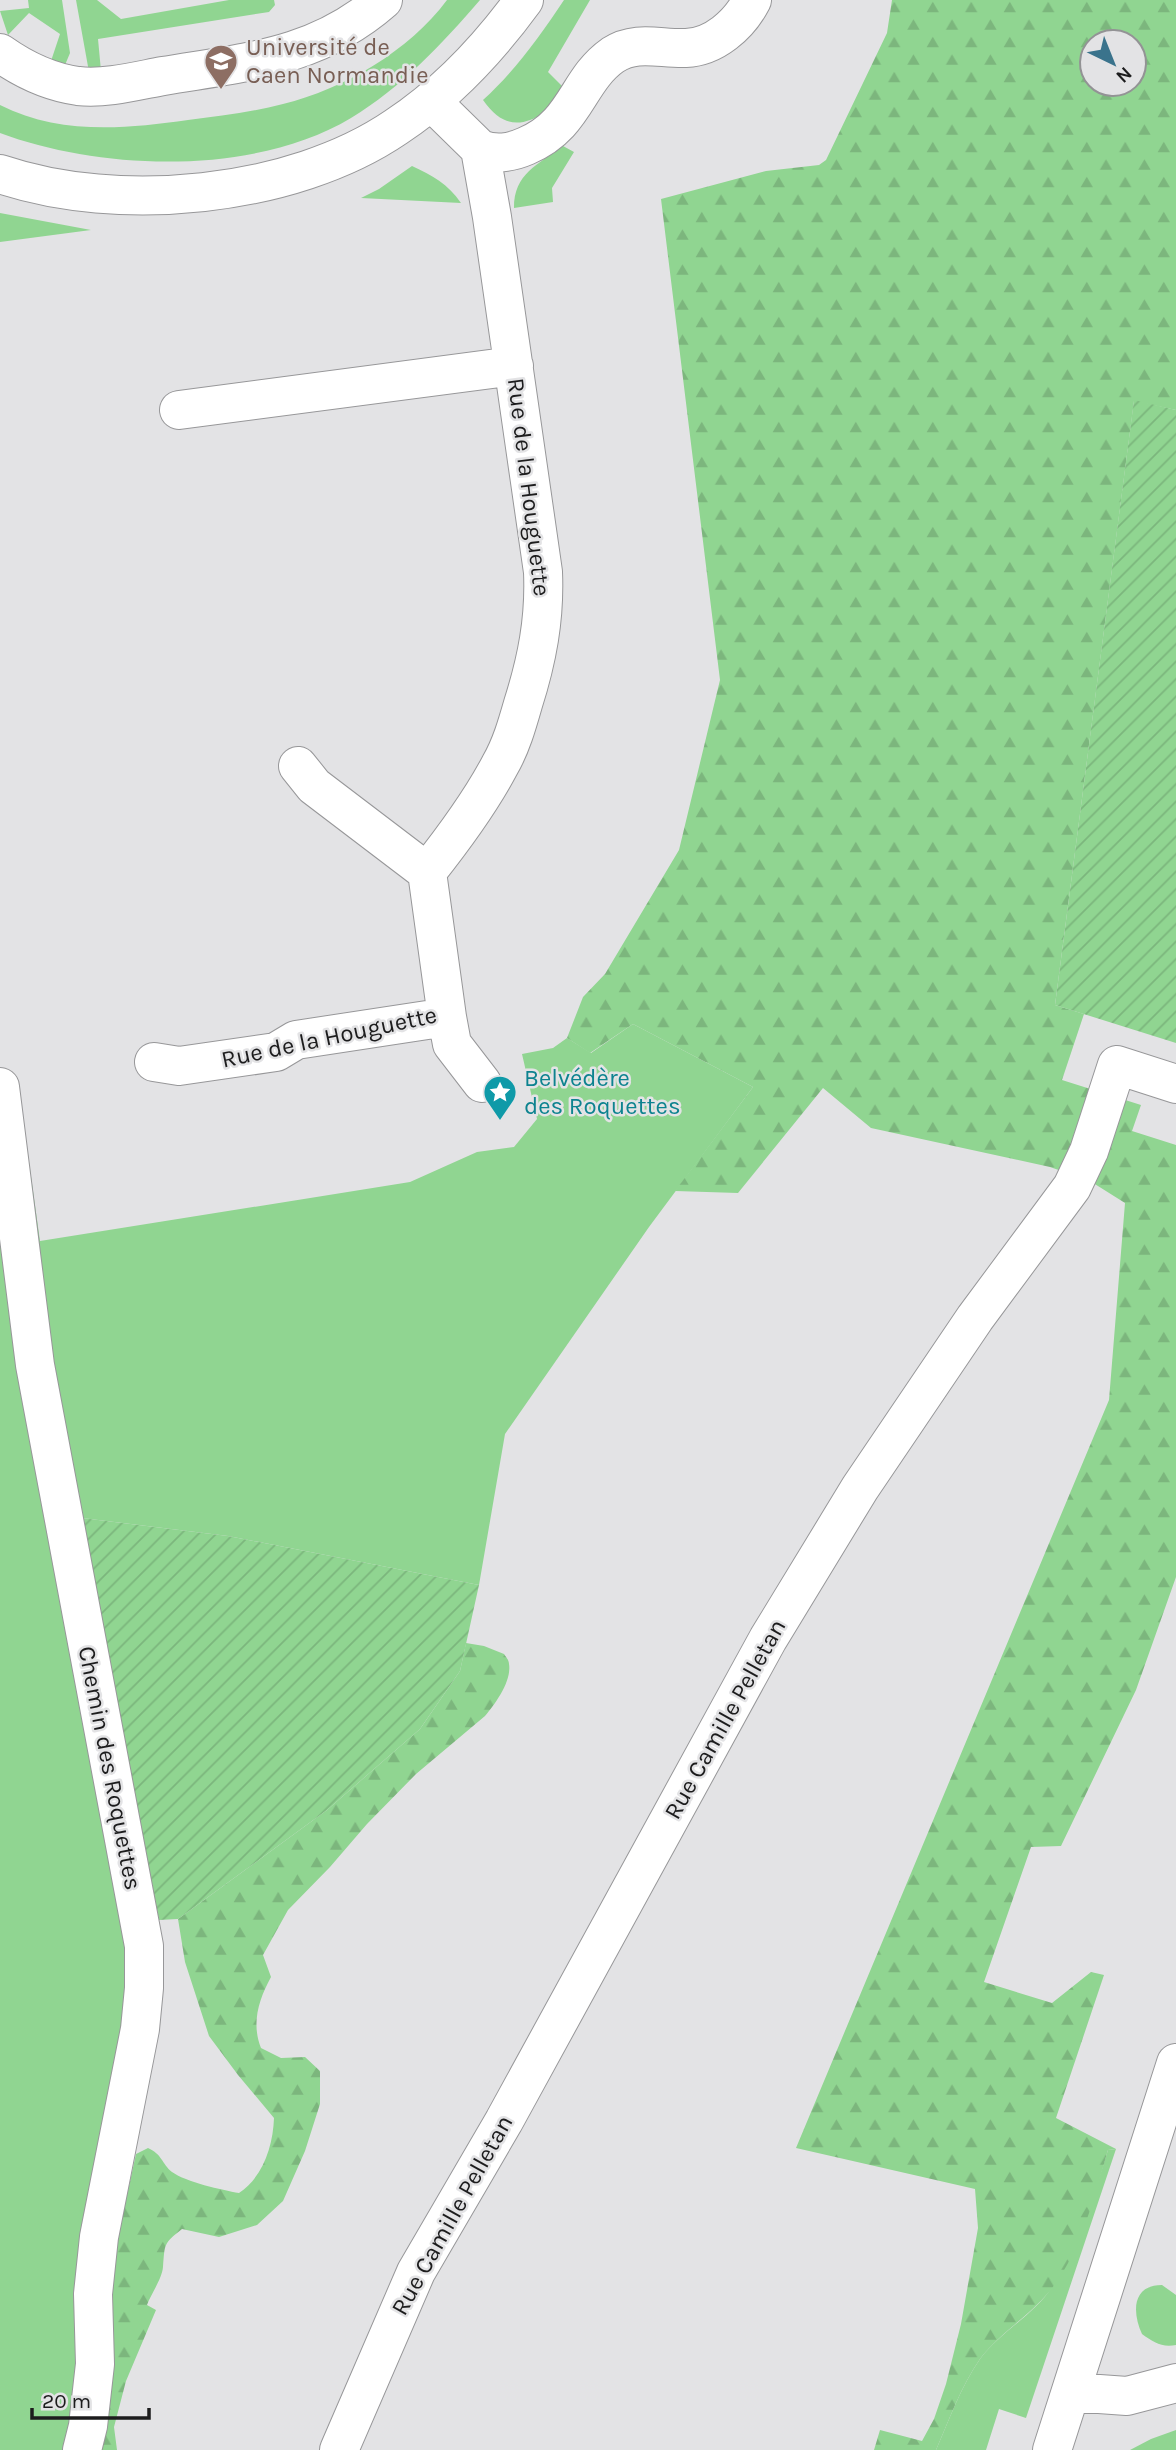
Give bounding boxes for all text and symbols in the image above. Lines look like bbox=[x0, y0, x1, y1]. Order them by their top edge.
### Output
north arrow bbox=[1078, 28, 1148, 98]
place label: Université de Caen Normandie bbox=[246, 33, 429, 89]
school or university icon: Université de Caen Normandie bbox=[202, 42, 240, 91]
text: N bbox=[1111, 62, 1136, 87]
street label: Rue de la Houguette bbox=[502, 376, 556, 598]
street label: Rue de la Houguette bbox=[219, 1000, 439, 1074]
place label: Belvédère des Roquettes bbox=[524, 1064, 681, 1120]
place icon: Belvédère des Roquettes bbox=[481, 1073, 519, 1122]
street label: Rue Camille Pelletan bbox=[658, 1614, 792, 1824]
street label: Chemin des Roquettes bbox=[73, 1644, 147, 1892]
street label: Rue Camille Pelletan bbox=[385, 2110, 519, 2320]
scale bar bbox=[32, 2376, 149, 2420]
text: 20 m bbox=[42, 2389, 91, 2413]

